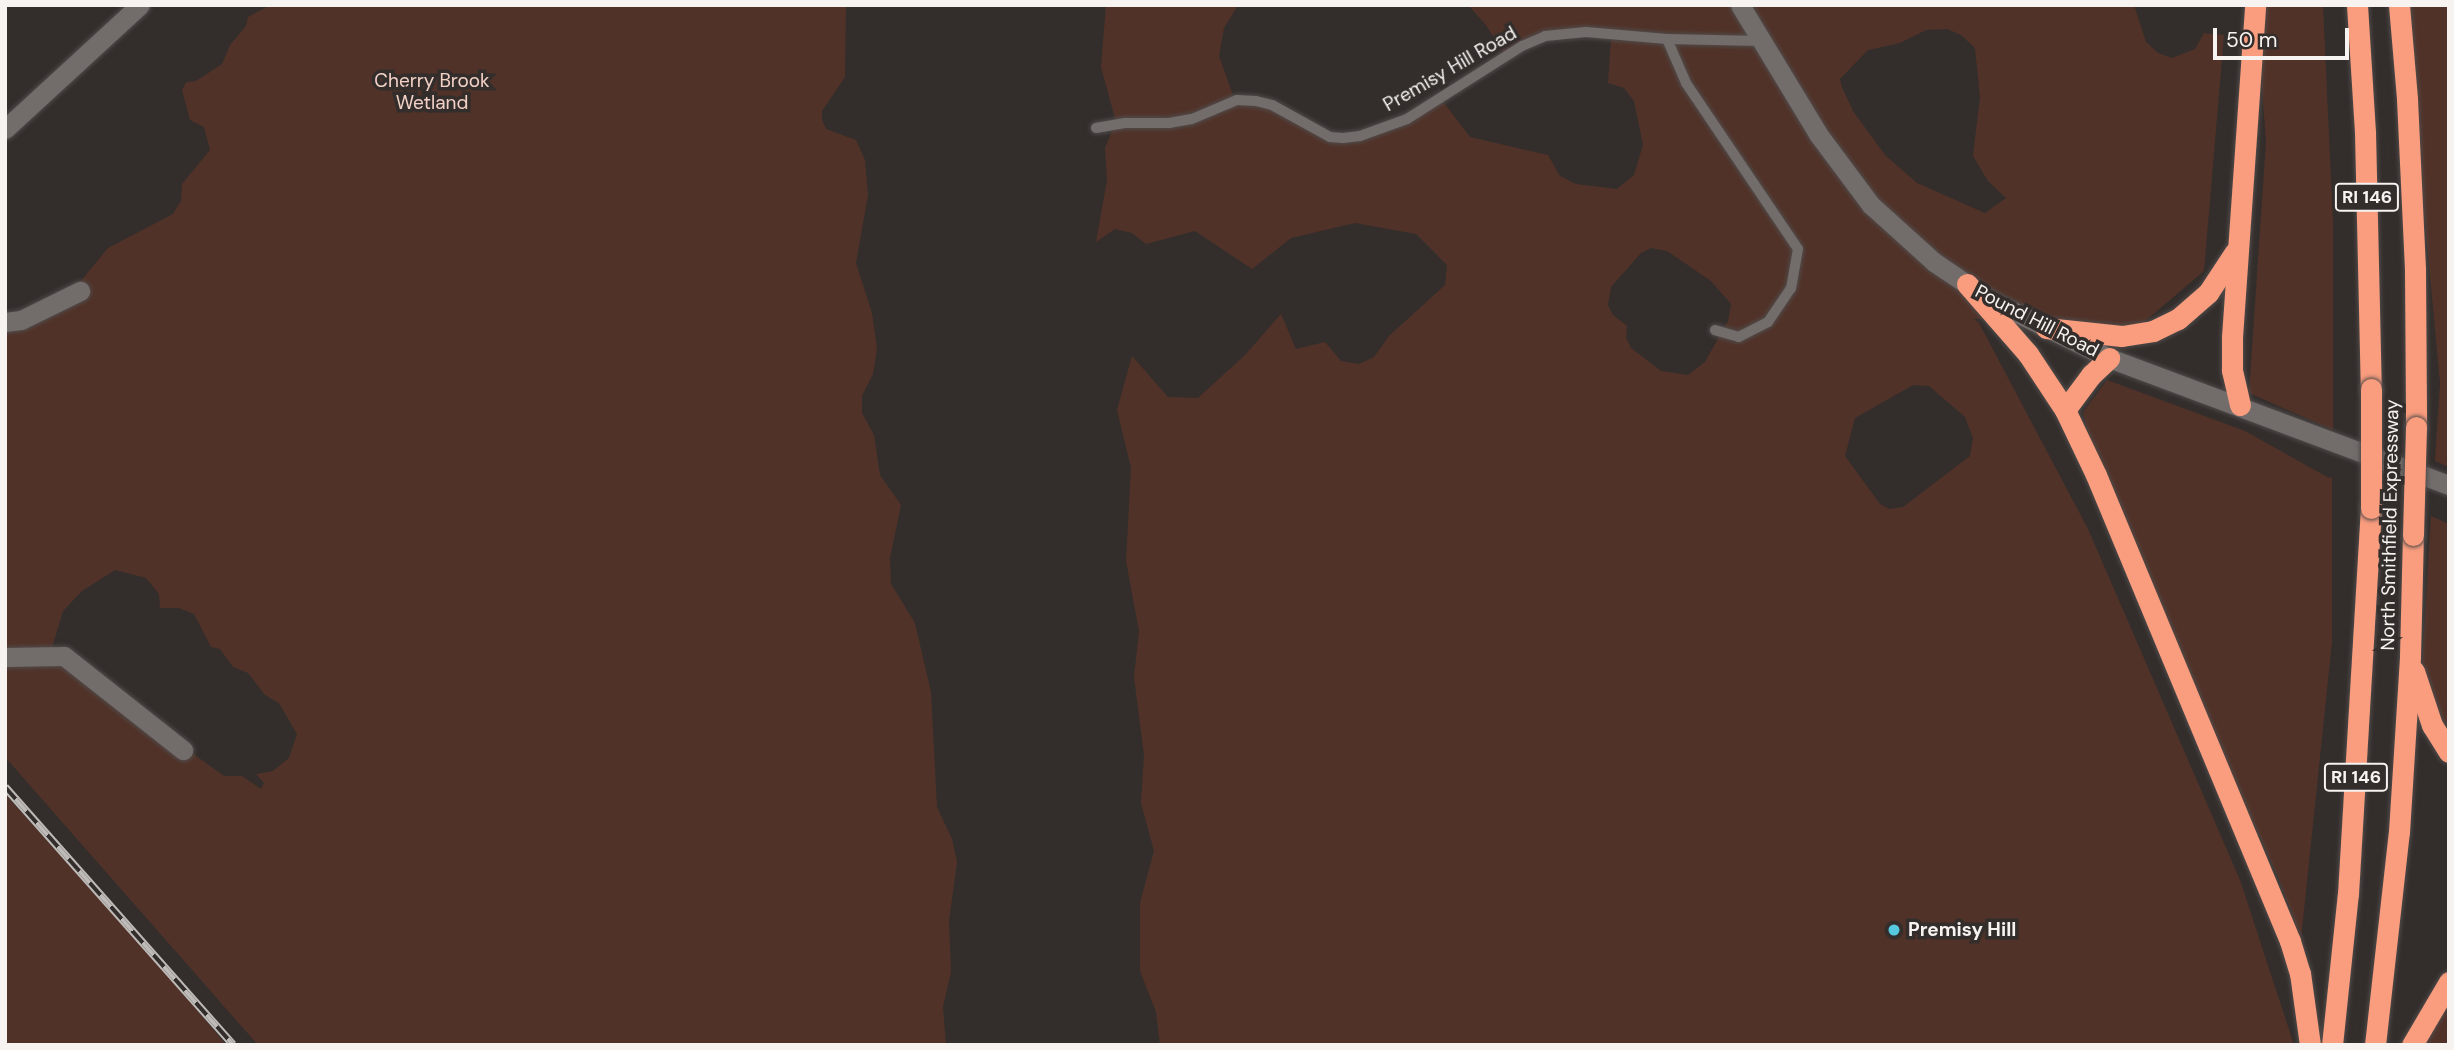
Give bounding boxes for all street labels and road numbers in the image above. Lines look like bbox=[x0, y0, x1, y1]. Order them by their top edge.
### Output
street label: Premisy Hill Road bbox=[1379, 22, 1521, 116]
road number: RI 146 bbox=[2334, 182, 2400, 212]
street label: Pound Hill Road bbox=[1971, 280, 2103, 362]
street label: North Smithfield Expressway bbox=[2376, 399, 2404, 651]
road number: RI 146 bbox=[2323, 762, 2389, 792]

